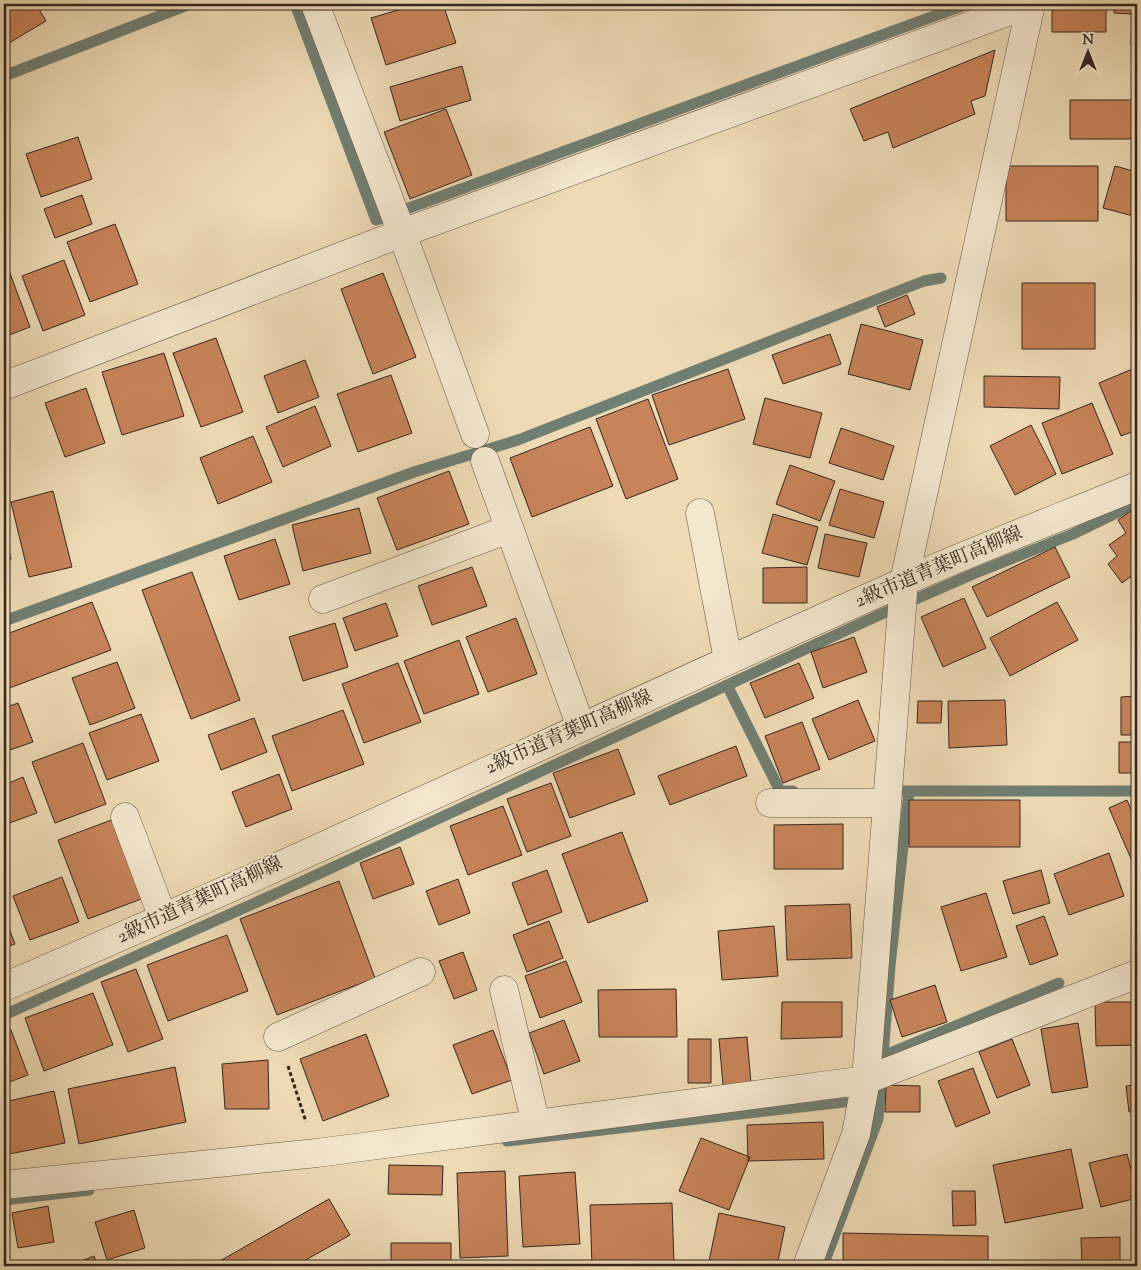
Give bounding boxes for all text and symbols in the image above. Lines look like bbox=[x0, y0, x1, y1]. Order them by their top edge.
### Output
north arrow bbox=[1064, 28, 1114, 78]
text: N bbox=[1082, 31, 1094, 51]
street label: 2級市道青葉町高柳線 bbox=[851, 520, 1027, 616]
street label: 2級市道青葉町高柳線 bbox=[481, 684, 657, 782]
street label: 2級市道青葉町高柳線 bbox=[113, 851, 287, 951]

